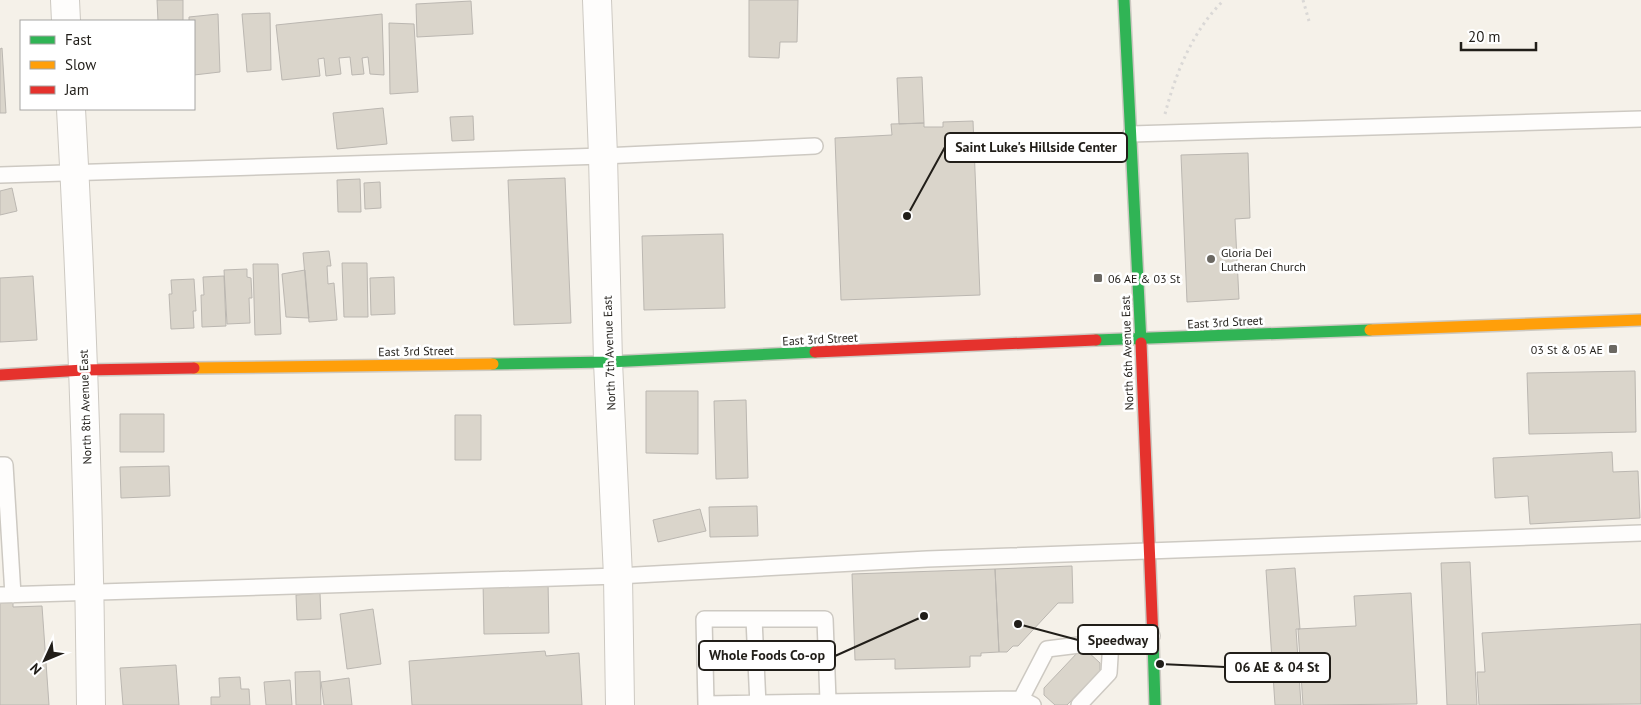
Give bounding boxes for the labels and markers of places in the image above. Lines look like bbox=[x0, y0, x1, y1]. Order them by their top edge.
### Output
callout: Saint Luke's Hillside Center bbox=[945, 133, 1127, 162]
place label: Gloria Dei Lutheran Church bbox=[1221, 245, 1306, 274]
marker: Gloria Dei Lutheran Church bbox=[1205, 253, 1217, 265]
place label: 06 AE & 03 St bbox=[1108, 271, 1180, 286]
marker: 06 AE & 03 St bbox=[1092, 272, 1104, 284]
place label: 03 St & 05 AE bbox=[1531, 342, 1603, 357]
marker: 03 St & 05 AE bbox=[1607, 343, 1619, 355]
callout: Speedway bbox=[1078, 625, 1158, 654]
callout: Whole Foods Co-op bbox=[699, 641, 835, 670]
callout: 06 AE & 04 St bbox=[1225, 653, 1330, 682]

